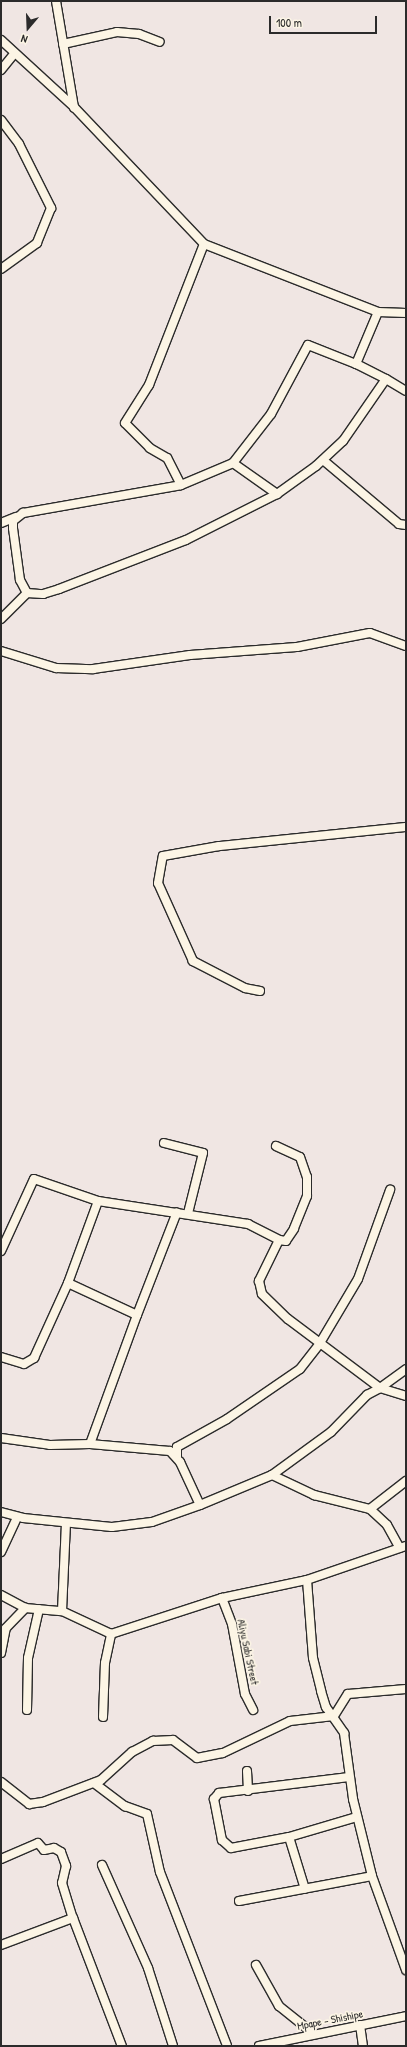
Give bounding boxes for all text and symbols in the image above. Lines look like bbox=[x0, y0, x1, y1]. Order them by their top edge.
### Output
north arrow bbox=[8, 8, 48, 48]
scale bar bbox=[271, 8, 379, 34]
text: 100 m bbox=[276, 14, 302, 31]
text: N bbox=[19, 32, 29, 47]
street label: Aliyu Sabi Street bbox=[235, 1618, 261, 1686]
street label: Mpape - Shishipe bbox=[296, 2007, 364, 2033]

